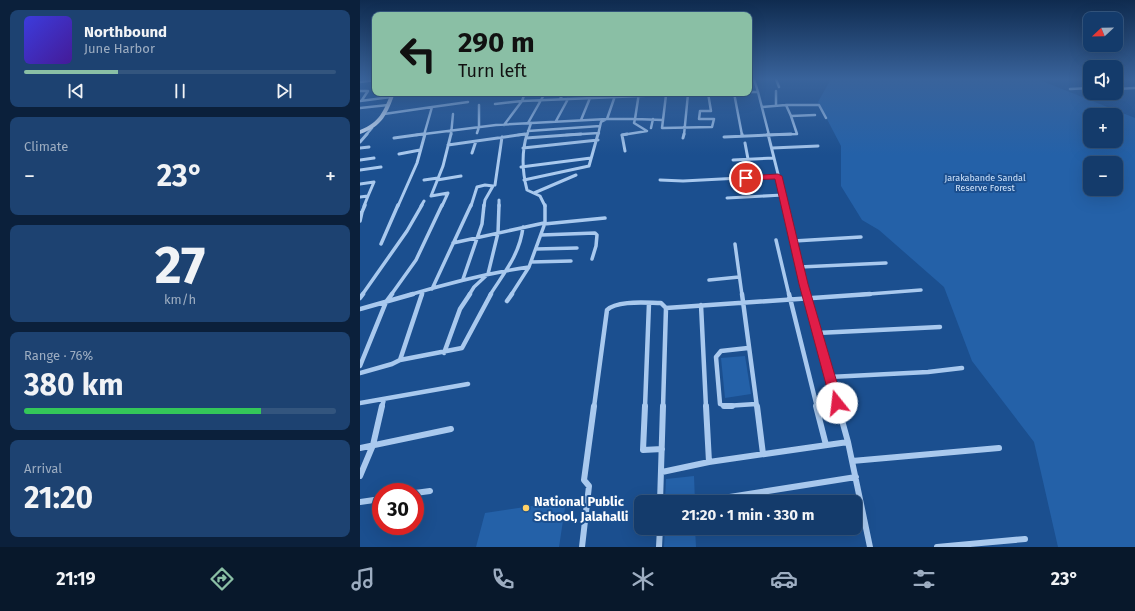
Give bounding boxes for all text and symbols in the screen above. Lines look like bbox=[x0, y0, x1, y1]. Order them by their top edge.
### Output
north arrow bbox=[1083, 12, 1123, 52]
map controls bbox=[1083, 12, 1123, 196]
text: Northbound bbox=[84, 23, 167, 41]
text: 290 m bbox=[458, 26, 535, 59]
icon: left bbox=[392, 28, 444, 80]
text: June Harbor bbox=[84, 41, 155, 56]
text: Turn left bbox=[458, 60, 527, 82]
button: sound bbox=[1083, 60, 1123, 100]
icon: previous bbox=[65, 80, 87, 102]
icon: pause bbox=[169, 80, 191, 102]
icon: next bbox=[273, 80, 295, 102]
button: + bbox=[1083, 108, 1123, 148]
text: Climate bbox=[24, 139, 68, 154]
button: − bbox=[1083, 156, 1123, 196]
text: 23° bbox=[157, 158, 203, 194]
pin bbox=[729, 161, 763, 195]
text: − bbox=[24, 163, 35, 190]
text: + bbox=[325, 163, 336, 190]
icon: arrive bbox=[735, 167, 757, 189]
park label: Jarakabande Sandal Reserve Forest bbox=[944, 173, 1026, 193]
text: 27 bbox=[155, 234, 205, 297]
text: km/h bbox=[164, 292, 196, 307]
text: Range · 76% bbox=[24, 348, 93, 363]
text: 380 km bbox=[24, 367, 124, 403]
position arrow bbox=[816, 382, 858, 424]
text: Arrival bbox=[24, 461, 62, 476]
text: 21:20 bbox=[24, 480, 93, 516]
speed limit sign: 30 bbox=[372, 483, 424, 535]
place label: National Public School, Jalahalli bbox=[534, 494, 629, 524]
marker: National Public School, Jalahalli bbox=[521, 503, 531, 513]
text: 21:20 · 1 min · 330 m bbox=[682, 506, 814, 524]
icon: directions bbox=[208, 565, 236, 593]
icon: music bbox=[349, 565, 377, 593]
icon: phone bbox=[489, 565, 517, 593]
icon: climate bbox=[629, 565, 657, 593]
icon: car bbox=[770, 565, 798, 593]
icon: filters bbox=[910, 565, 938, 593]
text: 21:19 bbox=[56, 568, 96, 590]
text: 23° bbox=[1051, 568, 1079, 590]

